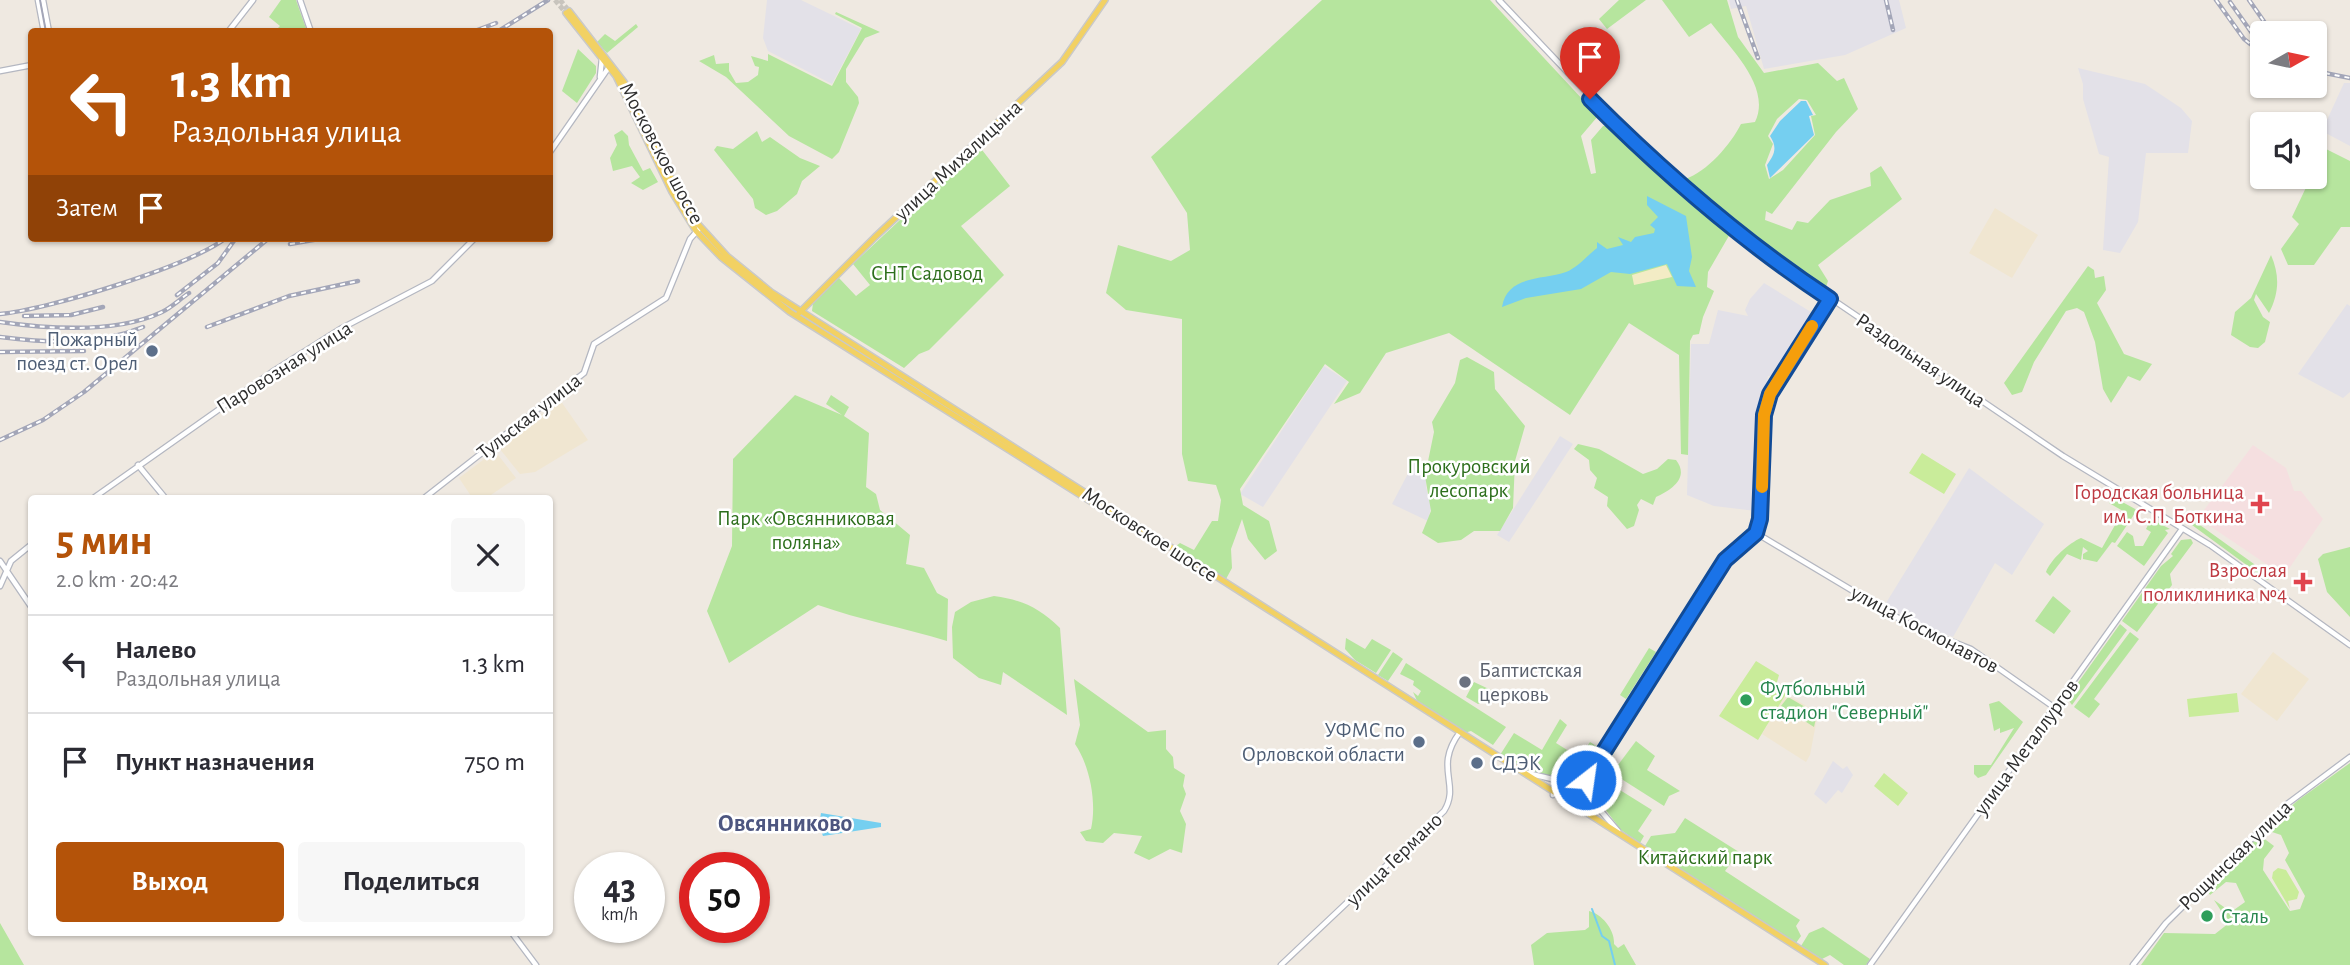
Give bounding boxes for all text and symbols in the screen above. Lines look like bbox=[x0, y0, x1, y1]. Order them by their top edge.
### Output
north arrow bbox=[2250, 21, 2328, 98]
map controls bbox=[2250, 21, 2327, 189]
pin bbox=[1560, 27, 1620, 99]
icon: arrive bbox=[1571, 38, 1609, 76]
icon: left bbox=[56, 56, 147, 147]
text: 1.3 km bbox=[171, 58, 292, 107]
street label: Московское шоссе bbox=[615, 79, 708, 227]
street label: улица Михалицына bbox=[890, 96, 1026, 225]
button: sound bbox=[2250, 112, 2327, 189]
text: Раздольная улица bbox=[171, 116, 402, 148]
icon: arrive bbox=[132, 189, 170, 227]
text: Затем bbox=[56, 195, 118, 221]
park label: СНТ Садовод bbox=[871, 263, 983, 284]
street label: Раздольная улица bbox=[1852, 309, 1990, 412]
street label: Паровозная улица bbox=[213, 317, 356, 418]
place label: Пожарный поезд ст. Орел bbox=[16, 329, 138, 374]
marker: Пожарный поезд ст. Орел bbox=[144, 343, 160, 359]
street label: Тульская улица bbox=[473, 369, 586, 463]
park label: Прокуровский лесопарк bbox=[1407, 456, 1531, 501]
place label: Городская больница им. С.П. Боткина bbox=[2074, 482, 2244, 527]
street label: Московское шоссе bbox=[1078, 483, 1221, 586]
marker: Городская больница им. С.П. Боткина bbox=[2250, 494, 2270, 514]
park label: Парк «Овсянниковая поляна» bbox=[717, 508, 895, 553]
button: close bbox=[451, 518, 525, 592]
text: 5 мин bbox=[56, 520, 153, 562]
place label: Взрослая поликлиника №4 bbox=[2143, 560, 2287, 605]
text: 2.0 km · 20:42 bbox=[56, 569, 179, 592]
marker: Взрослая поликлиника №4 bbox=[2293, 572, 2313, 592]
street label: улица Космонавтов bbox=[1847, 581, 2002, 677]
text: Налево bbox=[115, 637, 196, 663]
icon: left bbox=[56, 645, 94, 683]
text: 1.3 km bbox=[462, 651, 525, 677]
place label: Баптистская церковь bbox=[1479, 660, 1582, 705]
text: Раздольная улица bbox=[115, 668, 281, 691]
marker: Баптистская церковь bbox=[1457, 674, 1473, 690]
street label: улица Металлургов bbox=[1970, 675, 2083, 820]
place label: Футбольный стадион "Северный" bbox=[1760, 678, 1928, 723]
marker: Футбольный стадион "Северный" bbox=[1738, 692, 1754, 708]
place label: УФМС по Орловской области bbox=[1242, 720, 1405, 765]
marker: УФМС по Орловской области bbox=[1411, 734, 1427, 750]
icon: arrive bbox=[56, 743, 94, 781]
position arrow bbox=[1549, 743, 1623, 817]
text: Пункт назначения bbox=[115, 749, 315, 775]
text: 750 m bbox=[464, 749, 525, 775]
place label: СДЭК bbox=[1491, 753, 1541, 774]
marker: СДЭК bbox=[1469, 755, 1485, 771]
street label: Рощинская улица bbox=[2175, 796, 2296, 914]
street label: улица Германо bbox=[1342, 809, 1446, 911]
district label: Овсянниково bbox=[718, 812, 853, 836]
button: Выход bbox=[56, 842, 284, 922]
button: Поделиться bbox=[298, 842, 525, 922]
park label: Китайский парк bbox=[1637, 847, 1773, 868]
speed limit sign: 50 bbox=[679, 852, 770, 943]
text: 43 bbox=[603, 871, 636, 906]
text: km/h bbox=[601, 906, 638, 924]
place label: Сталь bbox=[2221, 906, 2268, 927]
marker: Сталь bbox=[2199, 908, 2215, 924]

